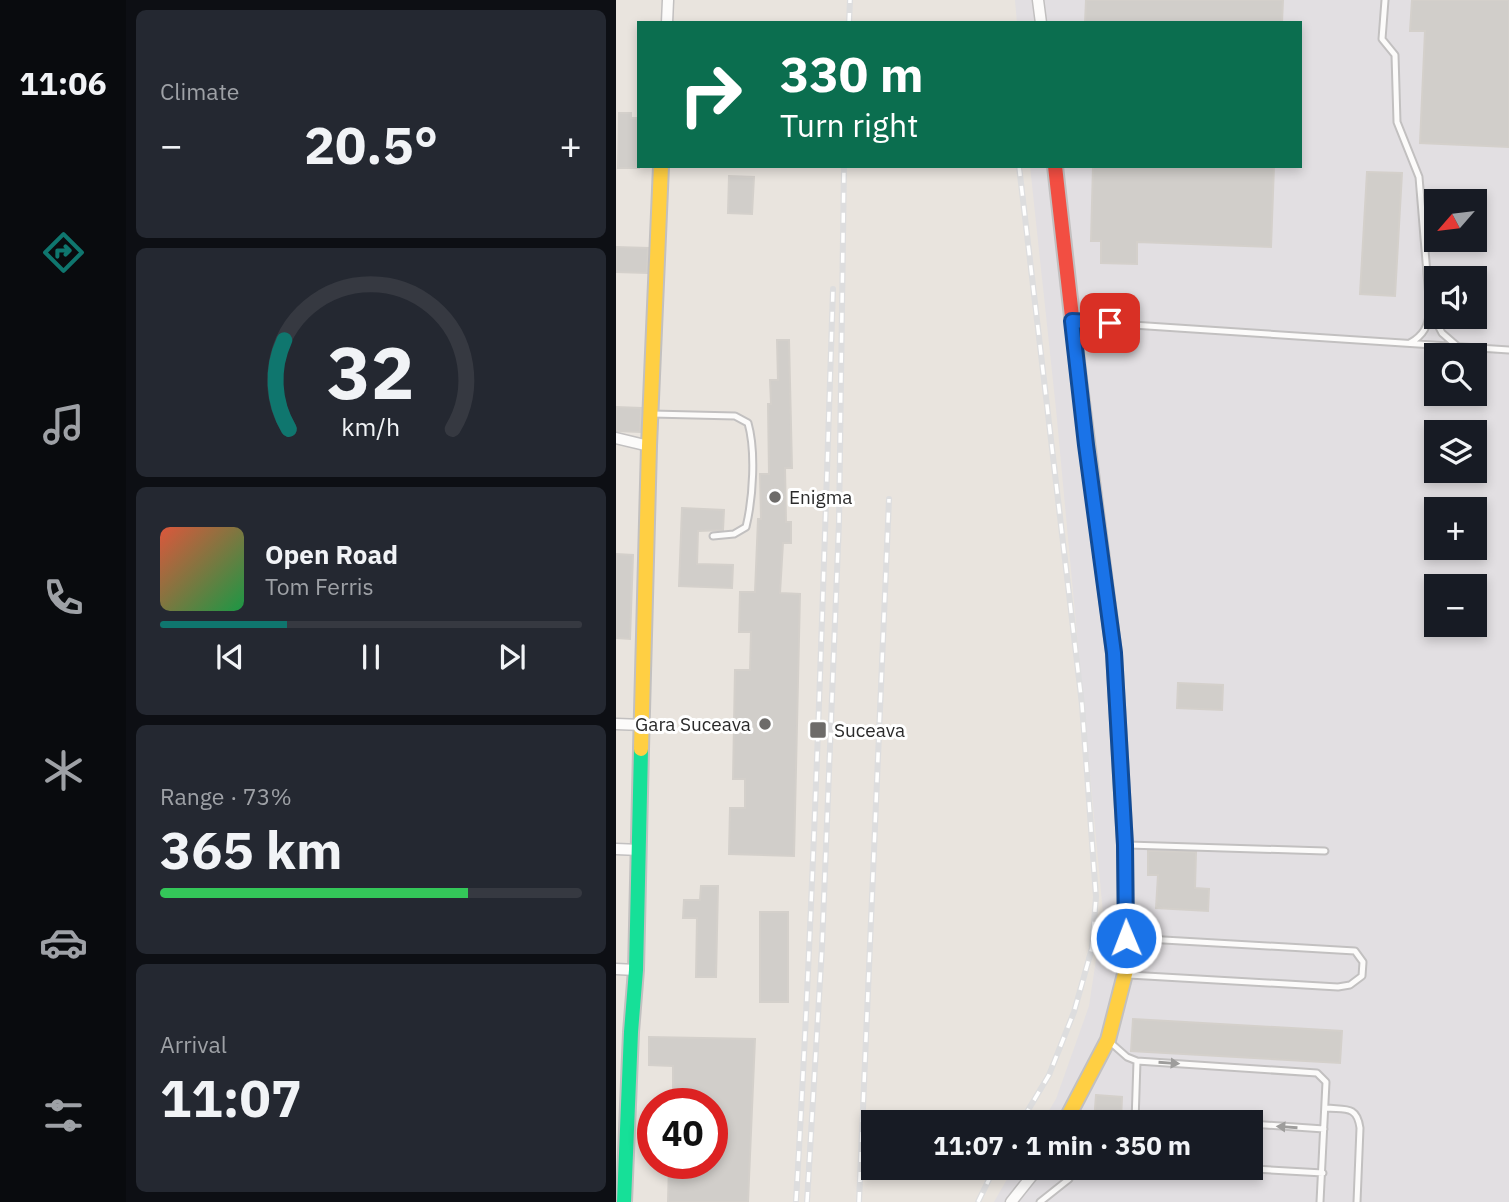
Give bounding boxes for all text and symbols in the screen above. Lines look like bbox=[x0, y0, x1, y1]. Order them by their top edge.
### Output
text: 330 m bbox=[780, 42, 924, 105]
icon: right bbox=[665, 49, 756, 140]
text: 11:06 bbox=[19, 62, 107, 104]
text: Climate bbox=[160, 76, 239, 106]
text: Turn right bbox=[780, 104, 918, 146]
text: 20.5° bbox=[304, 111, 438, 178]
text: − bbox=[160, 120, 183, 169]
text: + bbox=[559, 120, 582, 169]
north arrow bbox=[1424, 189, 1488, 252]
map controls bbox=[1424, 189, 1487, 637]
icon: directions bbox=[39, 228, 88, 277]
button: sound bbox=[1424, 266, 1487, 329]
pin bbox=[1080, 293, 1140, 353]
icon: arrive bbox=[1091, 304, 1129, 342]
text: 32 bbox=[327, 324, 415, 419]
button: search bbox=[1424, 343, 1487, 406]
icon: music bbox=[39, 400, 88, 449]
text: km/h bbox=[342, 409, 400, 442]
button: layers bbox=[1424, 420, 1487, 483]
place label: Enigma bbox=[789, 485, 852, 509]
marker: Enigma bbox=[767, 489, 783, 505]
button: + bbox=[1424, 497, 1487, 560]
text: Open Road bbox=[265, 537, 398, 571]
text: Tom Ferris bbox=[265, 571, 374, 601]
icon: phone bbox=[39, 573, 88, 622]
button: − bbox=[1424, 574, 1487, 637]
icon: previous bbox=[211, 638, 249, 676]
icon: pause bbox=[352, 638, 390, 676]
icon: next bbox=[493, 638, 531, 676]
place label: Gara Suceava bbox=[635, 712, 751, 736]
marker: Gara Suceava bbox=[757, 716, 773, 732]
place label: Suceava bbox=[834, 718, 905, 742]
marker: Suceava bbox=[808, 720, 828, 740]
icon: climate bbox=[39, 746, 88, 795]
text: Range · 73% bbox=[160, 781, 292, 811]
text: 365 km bbox=[160, 816, 342, 883]
position arrow bbox=[1089, 901, 1163, 975]
icon: car bbox=[39, 918, 88, 967]
text: Arrival bbox=[160, 1029, 227, 1059]
one-way arrow bbox=[1158, 1058, 1180, 1069]
text: 11:07 bbox=[160, 1064, 302, 1131]
speed limit sign: 40 bbox=[637, 1088, 728, 1179]
icon: filters bbox=[39, 1091, 88, 1140]
one-way arrow bbox=[1276, 1121, 1298, 1132]
text: 11:07 · 1 min · 350 m bbox=[933, 1128, 1191, 1162]

